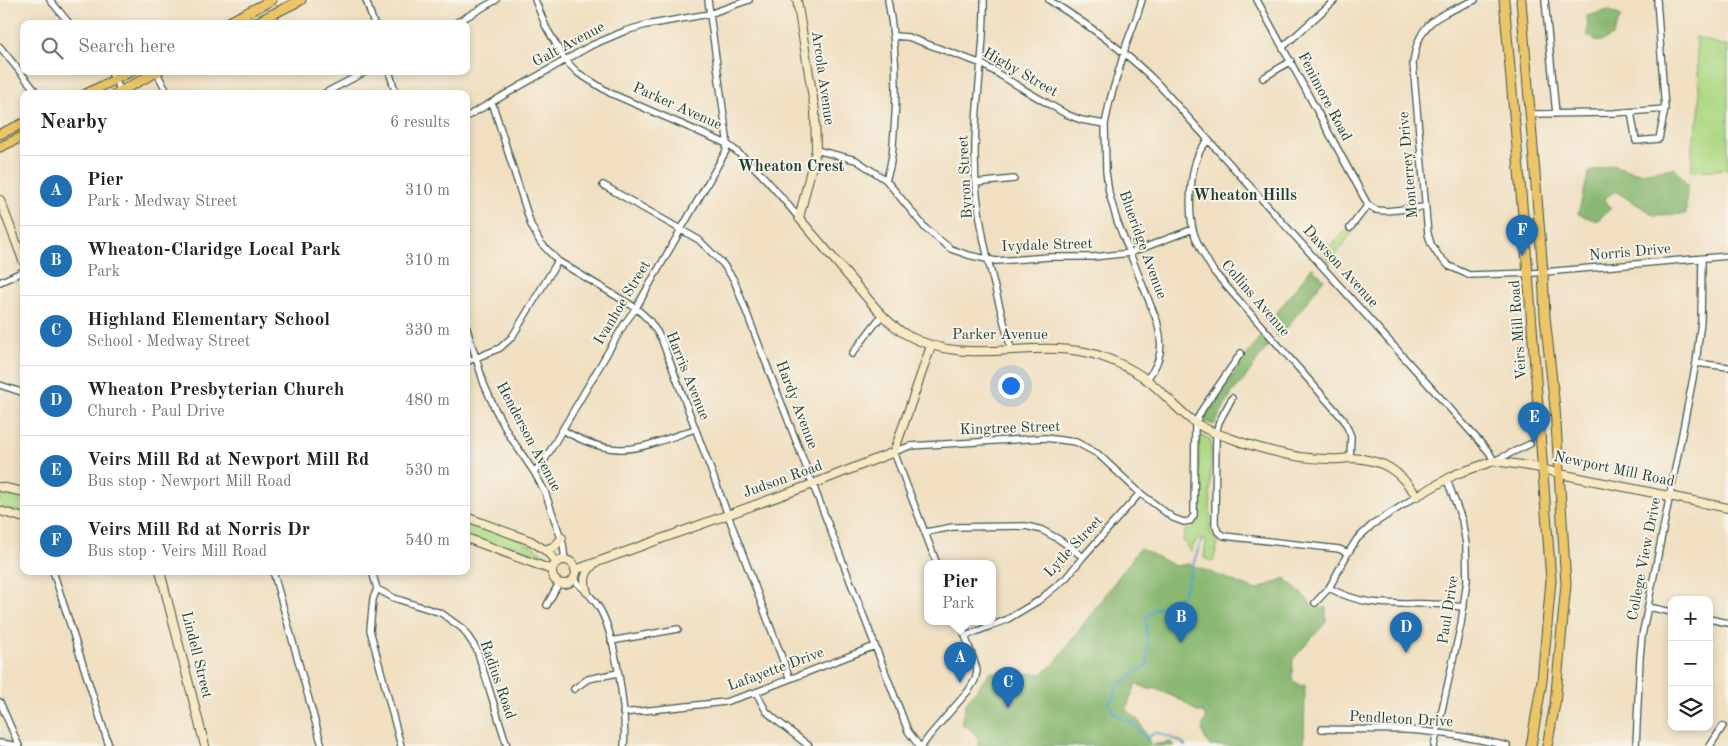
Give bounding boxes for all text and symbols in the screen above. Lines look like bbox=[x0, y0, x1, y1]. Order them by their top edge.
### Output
search box bbox=[20, 20, 470, 75]
street label: Galt Avenue bbox=[530, 20, 608, 70]
street label: Arcola Avenue bbox=[808, 30, 836, 126]
icon: search bbox=[38, 34, 66, 62]
text: Search here bbox=[78, 38, 175, 57]
street label: Higby Street bbox=[980, 46, 1060, 100]
street label: Fenimore Road bbox=[1294, 50, 1354, 144]
street label: Parker Avenue bbox=[630, 81, 724, 133]
street label: Monterrey Drive bbox=[1397, 111, 1421, 219]
text: Nearby bbox=[40, 112, 108, 133]
text: 6 results bbox=[390, 115, 450, 131]
street label: Byron Street bbox=[956, 135, 976, 219]
district label: Wheaton Crest bbox=[738, 159, 845, 175]
text: Pier bbox=[87, 171, 123, 190]
text: A bbox=[50, 183, 62, 199]
text: 310 m bbox=[405, 183, 450, 199]
district label: Wheaton Hills bbox=[1193, 188, 1297, 204]
street label: Blueridge Avenue bbox=[1115, 189, 1169, 301]
text: Park · Medway Street bbox=[87, 194, 237, 210]
pin: F bbox=[1506, 215, 1538, 256]
street label: Dawson Avenue bbox=[1300, 223, 1381, 311]
street label: Ivydale Street bbox=[1001, 237, 1093, 255]
text: Wheaton-Claridge Local Park bbox=[87, 241, 341, 260]
street label: Norris Drive bbox=[1588, 242, 1672, 264]
text: B bbox=[50, 253, 62, 269]
text: 310 m bbox=[405, 253, 450, 269]
street label: Ivanhoe Street bbox=[592, 258, 654, 348]
street label: Collins Avenue bbox=[1218, 258, 1292, 340]
text: Park bbox=[87, 264, 120, 280]
street label: Veirs Mill Road bbox=[1508, 279, 1530, 381]
text: Highland Elementary School bbox=[87, 311, 330, 330]
text: C bbox=[51, 323, 61, 339]
text: 330 m bbox=[405, 323, 450, 339]
street label: Parker Avenue bbox=[952, 328, 1048, 343]
street label: Harris Avenue bbox=[662, 330, 712, 422]
text: School · Medway Street bbox=[87, 334, 250, 350]
street label: Hardy Avenue bbox=[772, 359, 820, 451]
your location bbox=[998, 373, 1024, 399]
street label: Henderson Avenue bbox=[493, 380, 563, 494]
text: Wheaton Presbyterian Church bbox=[87, 381, 345, 400]
text: D bbox=[50, 393, 62, 409]
text: 480 m bbox=[405, 393, 450, 409]
pin: E bbox=[1518, 402, 1550, 443]
text: Church · Paul Drive bbox=[87, 404, 225, 420]
street label: Kingtree Street bbox=[959, 420, 1061, 438]
street label: Newport Mill Road bbox=[1552, 450, 1676, 490]
text: Veirs Mill Rd at Newport Mill Rd bbox=[87, 451, 369, 470]
street label: Judson Road bbox=[741, 459, 825, 501]
text: E bbox=[50, 463, 62, 479]
text: 530 m bbox=[405, 463, 450, 479]
text: Bus stop · Newport Mill Road bbox=[87, 474, 292, 490]
street label: College View Drive bbox=[1626, 496, 1664, 622]
street label: Lytle Street bbox=[1042, 513, 1106, 581]
text: Veirs Mill Rd at Norris Dr bbox=[87, 521, 310, 540]
text: F bbox=[51, 533, 61, 549]
text: 540 m bbox=[405, 533, 450, 549]
text: Bus stop · Veirs Mill Road bbox=[87, 544, 267, 560]
popup bbox=[924, 560, 996, 625]
text: Pier bbox=[942, 573, 978, 592]
street label: Paul Drive bbox=[1436, 575, 1462, 645]
text: Park bbox=[942, 596, 975, 612]
map controls bbox=[1668, 596, 1713, 731]
button: + bbox=[1668, 596, 1713, 641]
pin: B bbox=[1165, 602, 1197, 643]
street label: Lindell Street bbox=[178, 610, 214, 700]
pin: D bbox=[1390, 612, 1422, 653]
street label: Radius Road bbox=[477, 639, 518, 721]
button: − bbox=[1668, 641, 1713, 686]
pin: A bbox=[944, 642, 976, 683]
street label: Lafayette Drive bbox=[726, 646, 826, 694]
pin: C bbox=[992, 667, 1024, 708]
button: layers bbox=[1668, 686, 1713, 731]
street label: Pendleton Drive bbox=[1349, 710, 1454, 730]

